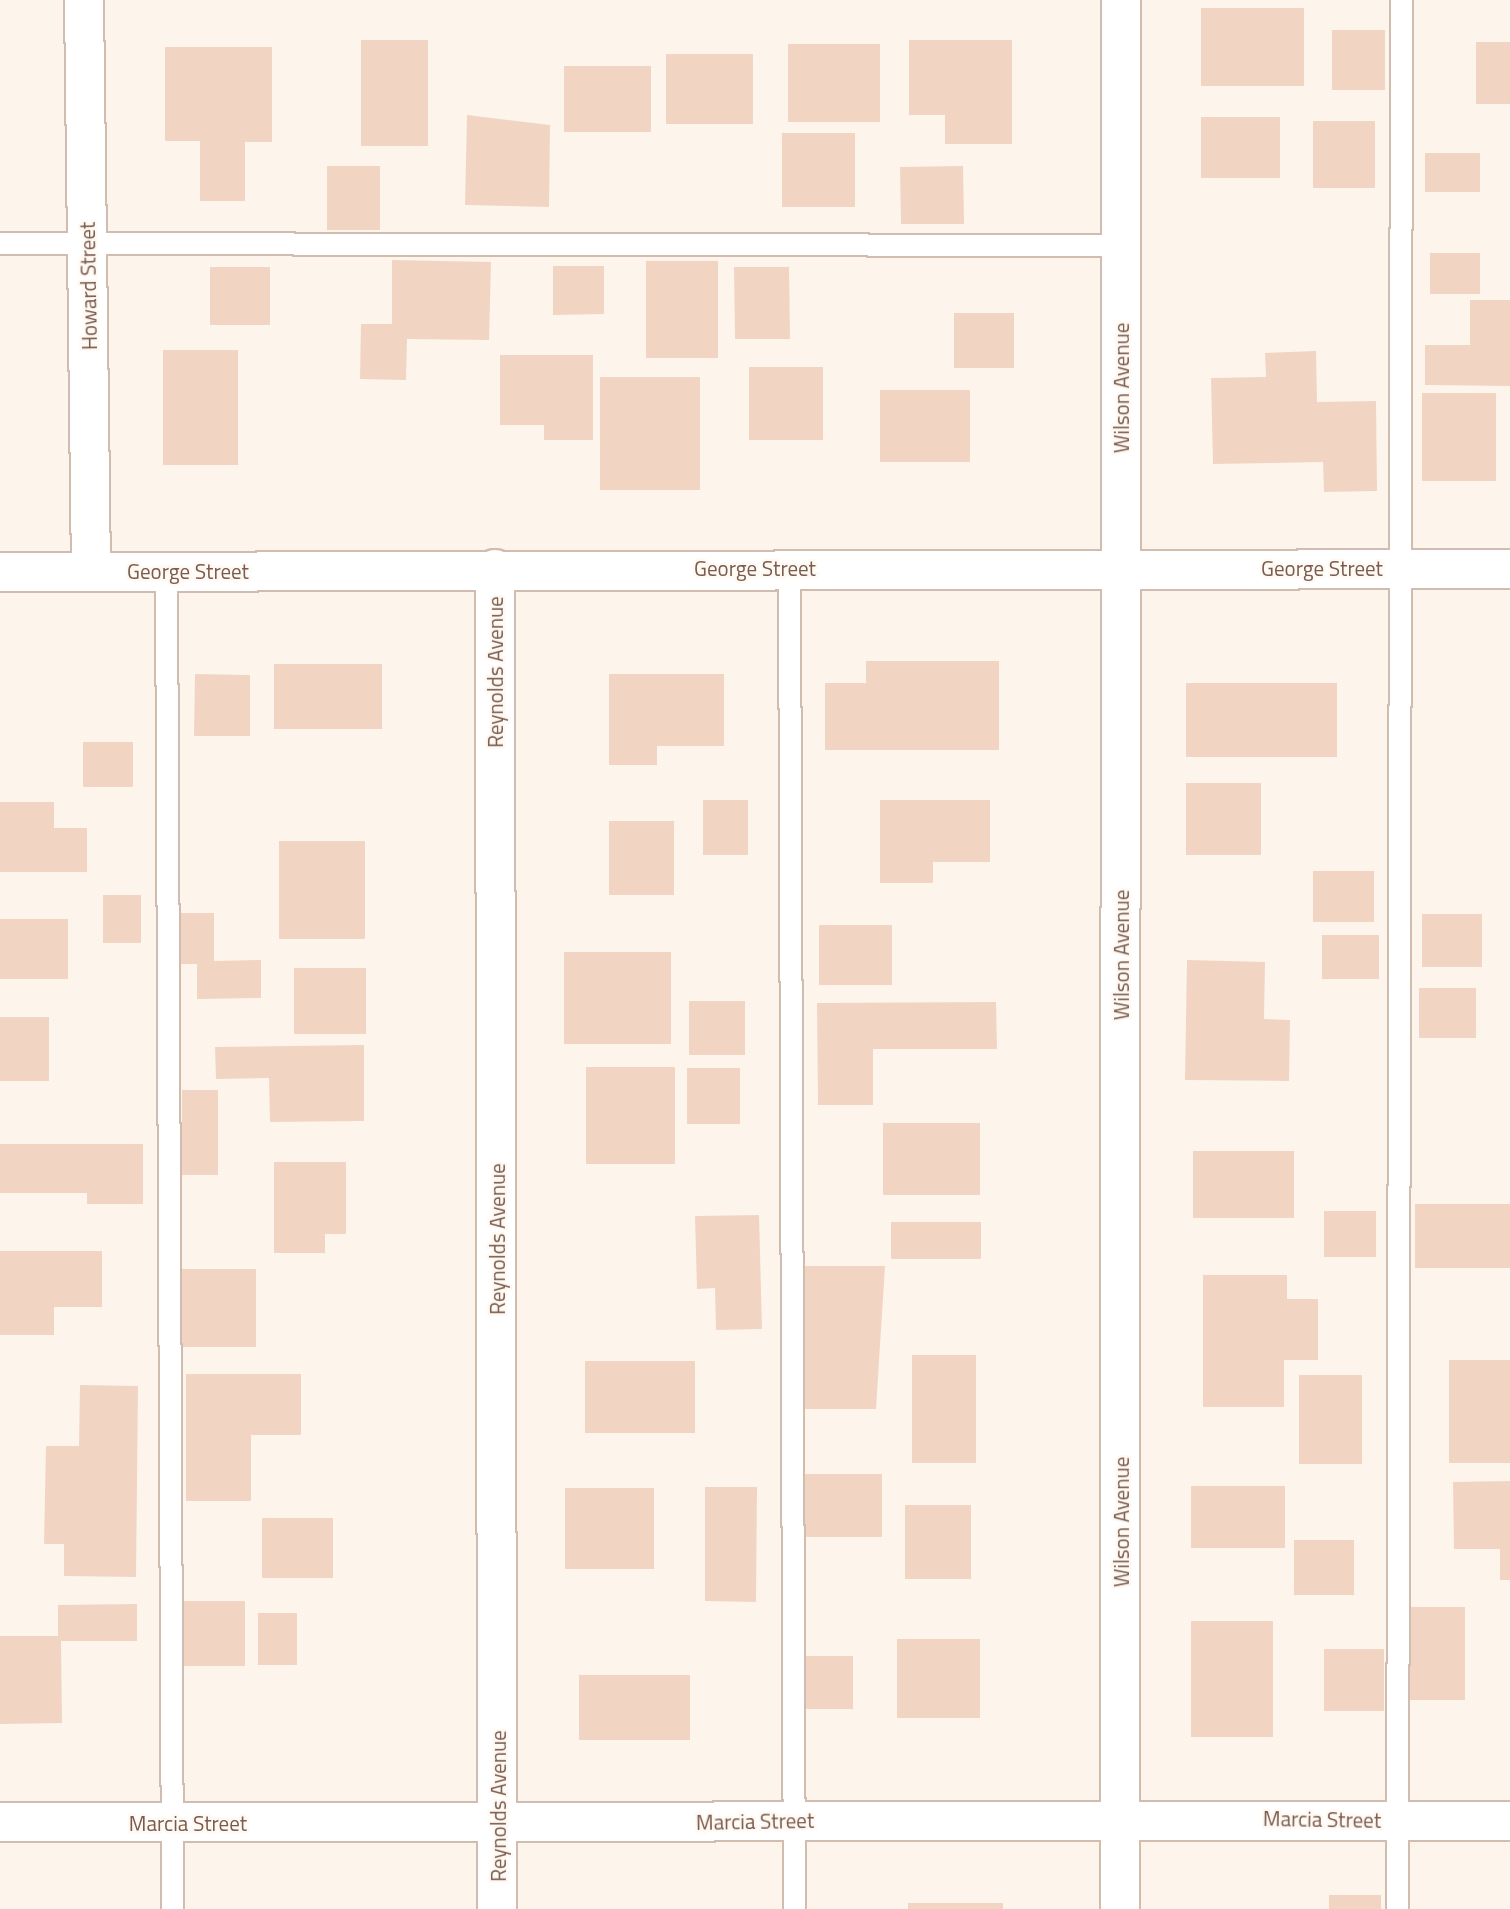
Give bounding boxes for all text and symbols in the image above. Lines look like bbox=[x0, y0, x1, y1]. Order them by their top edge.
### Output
street label: Howard Street bbox=[74, 222, 102, 350]
street label: Wilson Avenue bbox=[1108, 323, 1134, 453]
street label: George Street bbox=[694, 555, 816, 581]
street label: George Street bbox=[1261, 555, 1383, 581]
street label: George Street bbox=[127, 558, 249, 584]
street label: Reynolds Avenue bbox=[482, 596, 508, 748]
street label: Wilson Avenue bbox=[1108, 890, 1134, 1020]
street label: Reynolds Avenue bbox=[484, 1163, 510, 1315]
street label: Wilson Avenue bbox=[1108, 1457, 1134, 1587]
street label: Reynolds Avenue bbox=[485, 1730, 511, 1882]
street label: Marcia Street bbox=[1263, 1805, 1381, 1833]
street label: Marcia Street bbox=[696, 1807, 814, 1835]
street label: Marcia Street bbox=[129, 1810, 247, 1836]

